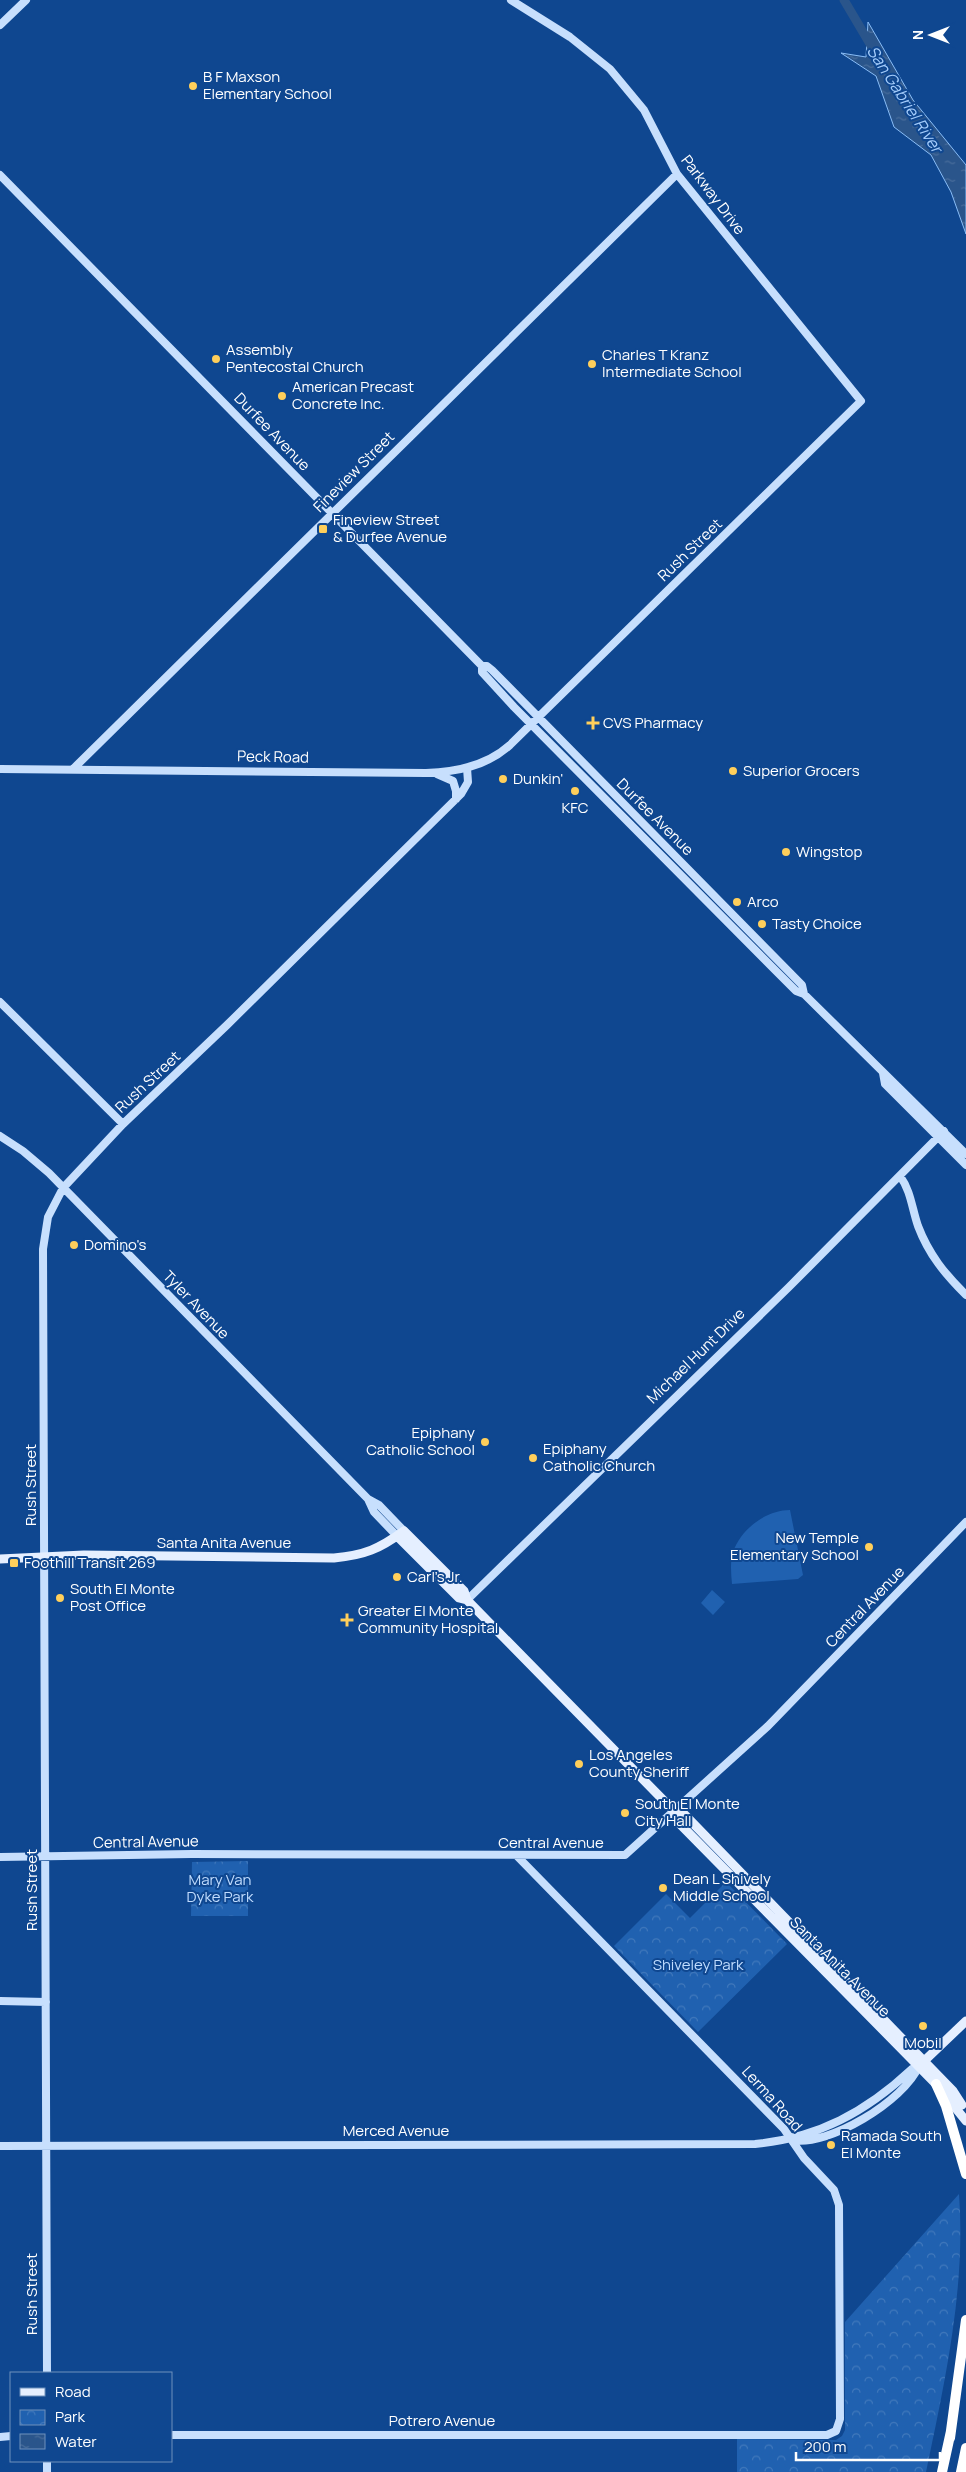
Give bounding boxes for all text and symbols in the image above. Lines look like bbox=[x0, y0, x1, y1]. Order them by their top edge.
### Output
north arrow bbox=[906, 10, 956, 60]
text: N bbox=[908, 30, 927, 40]
water label: San Gabriel River bbox=[862, 41, 949, 159]
place label: B F Maxson Elementary School bbox=[203, 66, 332, 104]
marker: B F Maxson Elementary School bbox=[187, 80, 199, 92]
street label: Parkway Drive bbox=[676, 151, 750, 239]
place label: Assembly Pentecostal Church bbox=[226, 339, 364, 377]
place label: Charles T Kranz Intermediate School bbox=[602, 344, 742, 382]
marker: Assembly Pentecostal Church bbox=[210, 353, 222, 365]
marker: Charles T Kranz Intermediate School bbox=[586, 358, 598, 370]
place label: American Precast Concrete Inc. bbox=[292, 376, 414, 414]
street label: Durfee Avenue bbox=[230, 388, 315, 476]
marker: American Precast Concrete Inc. bbox=[276, 390, 288, 402]
street label: Fineview Street bbox=[309, 427, 399, 517]
place label: Fineview Street & Durfee Avenue bbox=[333, 509, 447, 547]
street label: Rush Street bbox=[653, 514, 727, 586]
marker: Fineview Street & Durfee Avenue bbox=[317, 523, 329, 535]
place label: CVS Pharmacy bbox=[603, 712, 703, 733]
marker: CVS Pharmacy bbox=[587, 717, 599, 729]
street label: Peck Road bbox=[237, 745, 309, 768]
place label: Superior Grocers bbox=[743, 760, 860, 781]
marker: Superior Grocers bbox=[727, 765, 739, 777]
place label: Dunkin' bbox=[513, 768, 563, 789]
marker: Dunkin' bbox=[497, 773, 509, 785]
street label: Durfee Avenue bbox=[612, 773, 699, 860]
marker: KFC bbox=[569, 785, 581, 797]
place label: KFC bbox=[561, 797, 589, 818]
place label: Wingstop bbox=[796, 841, 862, 862]
marker: Wingstop bbox=[780, 846, 792, 858]
place label: Arco bbox=[747, 891, 779, 912]
marker: Arco bbox=[731, 896, 743, 908]
place label: Tasty Choice bbox=[772, 913, 862, 934]
marker: Tasty Choice bbox=[756, 918, 768, 930]
street label: Rush Street bbox=[110, 1046, 185, 1117]
place label: Domino's bbox=[84, 1234, 146, 1255]
marker: Domino's bbox=[68, 1239, 80, 1251]
street label: Tyler Avenue bbox=[158, 1266, 235, 1344]
street label: Michael Hunt Drive bbox=[642, 1303, 750, 1408]
place label: Epiphany Catholic School bbox=[366, 1422, 475, 1460]
marker: Epiphany Catholic School bbox=[479, 1436, 491, 1448]
place label: Epiphany Catholic Church bbox=[543, 1438, 655, 1476]
street label: Rush Street bbox=[20, 1444, 41, 1526]
marker: Epiphany Catholic Church bbox=[527, 1452, 539, 1464]
place label: New Temple Elementary School bbox=[730, 1527, 859, 1565]
street label: Santa Anita Avenue bbox=[157, 1532, 291, 1553]
marker: New Temple Elementary School bbox=[863, 1541, 875, 1553]
place label: Foothill Transit 269 bbox=[24, 1552, 155, 1573]
marker: Foothill Transit 269 bbox=[8, 1557, 20, 1569]
street label: Central Avenue bbox=[820, 1561, 909, 1652]
place label: Carl's Jr. bbox=[407, 1566, 463, 1587]
marker: Carl's Jr. bbox=[391, 1571, 403, 1583]
place label: South El Monte Post Office bbox=[70, 1578, 175, 1616]
marker: South El Monte Post Office bbox=[54, 1592, 66, 1604]
place label: Greater El Monte Community Hospital bbox=[358, 1600, 498, 1638]
marker: Greater El Monte Community Hospital bbox=[340, 1613, 354, 1627]
place label: Los Angeles County Sheriff bbox=[589, 1744, 689, 1782]
marker: Los Angeles County Sheriff bbox=[573, 1758, 585, 1770]
place label: South El Monte City Hall bbox=[635, 1793, 740, 1831]
marker: South El Monte City Hall bbox=[619, 1807, 631, 1819]
street label: Central Avenue bbox=[93, 1830, 199, 1853]
street label: Central Avenue bbox=[498, 1832, 604, 1853]
street label: Rush Street bbox=[21, 1849, 42, 1931]
place label: Dean L Shively Middle School bbox=[673, 1868, 771, 1906]
park label: Mary Van Dyke Park bbox=[187, 1869, 254, 1907]
marker: Dean L Shively Middle School bbox=[657, 1882, 669, 1894]
street label: Santa Anita Avenue bbox=[785, 1912, 895, 2022]
park label: Shiveley Park bbox=[653, 1954, 744, 1975]
marker: Mobil bbox=[917, 2020, 929, 2032]
place label: Mobil bbox=[904, 2032, 942, 2053]
street label: Lerma Road bbox=[737, 2061, 807, 2136]
street label: Merced Avenue bbox=[343, 2120, 450, 2141]
place label: Ramada South El Monte bbox=[841, 2125, 942, 2163]
marker: Ramada South El Monte bbox=[825, 2139, 837, 2151]
street label: Rush Street bbox=[21, 2253, 42, 2335]
legend bbox=[10, 2372, 172, 2462]
text: Road bbox=[55, 2381, 91, 2402]
text: Park bbox=[55, 2406, 85, 2427]
street label: Potrero Avenue bbox=[389, 2410, 495, 2431]
scale bar bbox=[796, 2430, 940, 2462]
text: Water bbox=[55, 2431, 97, 2452]
text: 200 m bbox=[804, 2436, 847, 2457]

